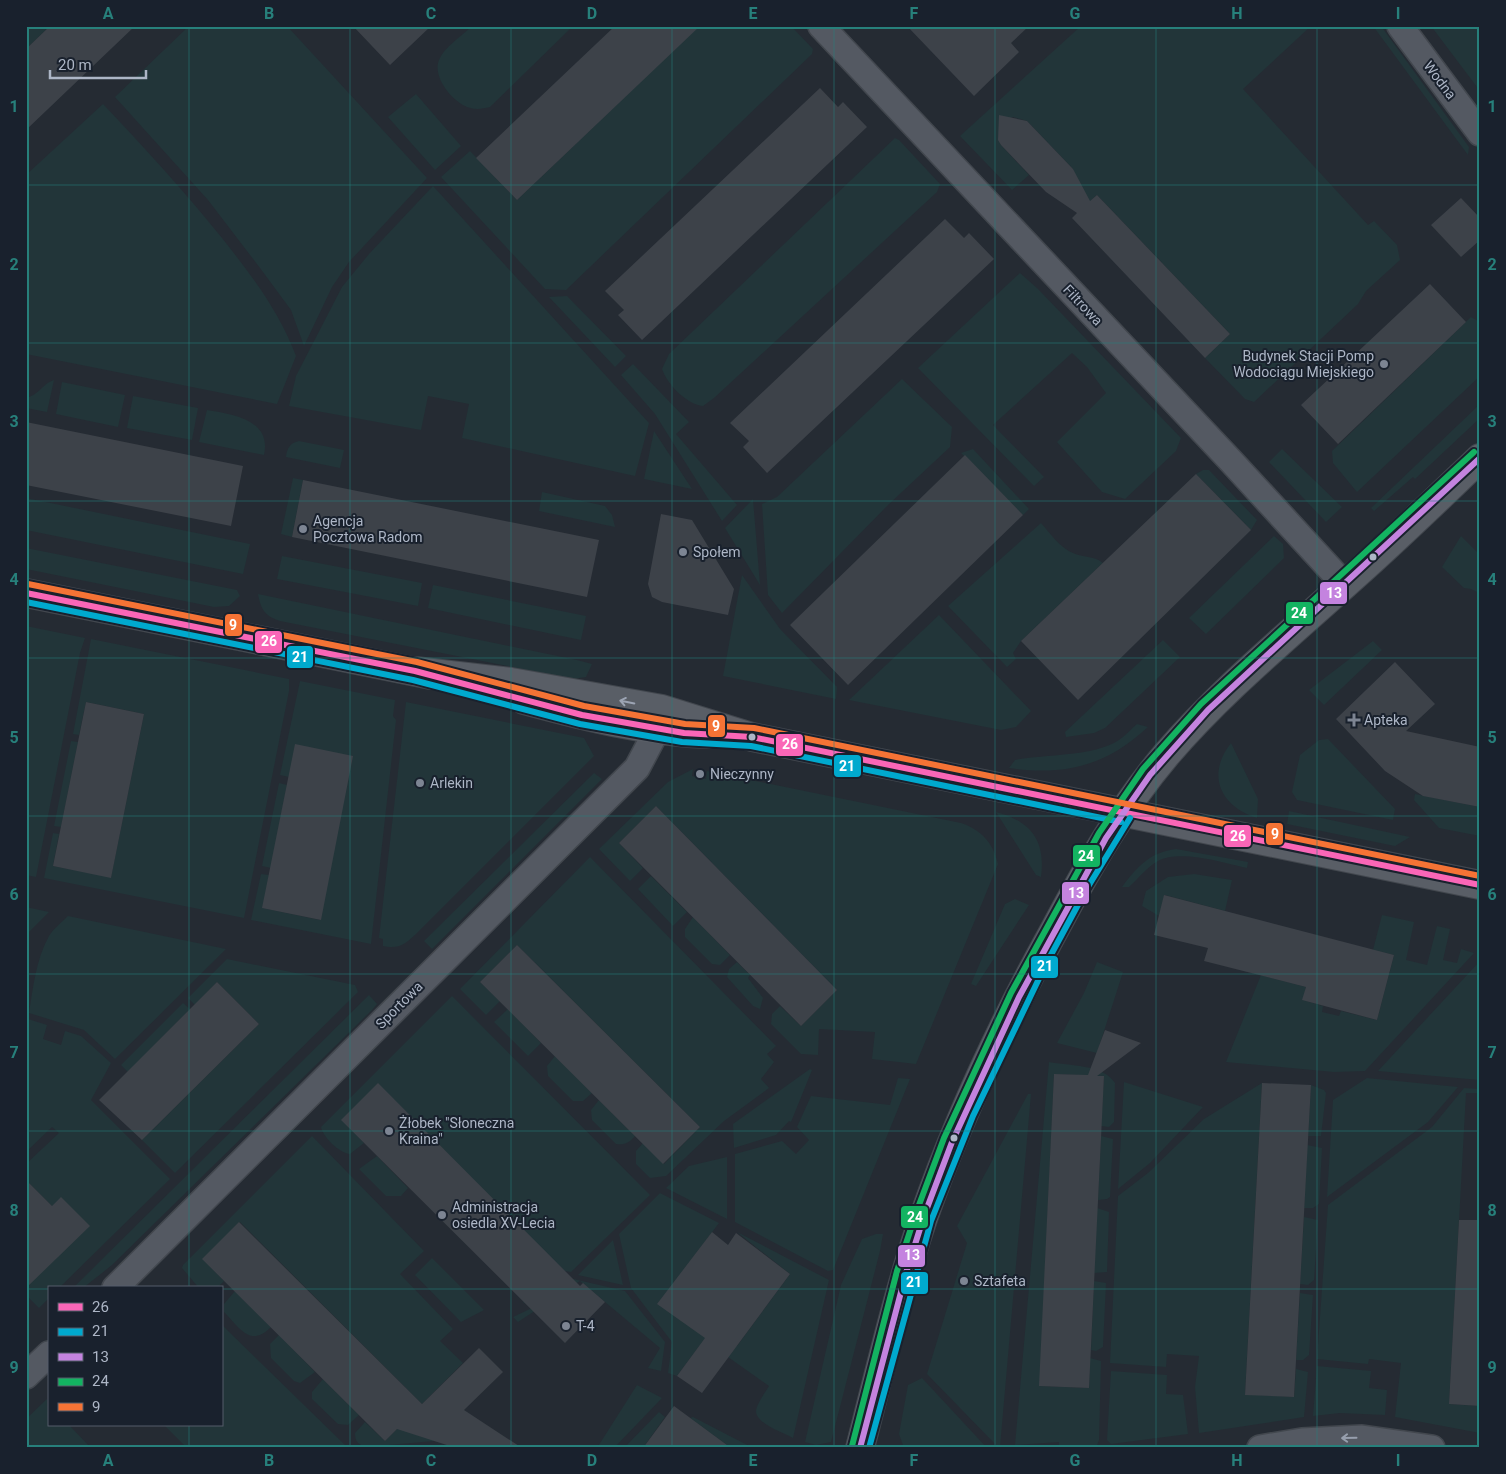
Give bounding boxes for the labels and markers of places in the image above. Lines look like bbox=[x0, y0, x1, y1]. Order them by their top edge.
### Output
place label: Budynek Stacji Pomp Wodociągu Miejskiego bbox=[1233, 348, 1374, 380]
marker: Budynek Stacji Pomp Wodociągu Miejskiego bbox=[1378, 358, 1390, 370]
place label: Agencja Pocztowa Radom bbox=[313, 513, 422, 545]
marker: Agencja Pocztowa Radom bbox=[297, 523, 309, 535]
place label: Społem bbox=[693, 544, 741, 560]
marker: Społem bbox=[677, 546, 689, 558]
unlabelled marker bbox=[1368, 552, 1378, 562]
place label: Apteka bbox=[1364, 712, 1408, 728]
marker: Apteka bbox=[1348, 714, 1360, 726]
unlabelled marker bbox=[747, 732, 757, 742]
place label: Nieczynny bbox=[710, 766, 774, 782]
marker: Nieczynny bbox=[694, 768, 706, 780]
place label: Arlekin bbox=[430, 775, 473, 791]
marker: Arlekin bbox=[414, 777, 426, 789]
place label: Żłobek "Słoneczna Kraina" bbox=[399, 1115, 514, 1147]
marker: Żłobek "Słoneczna Kraina" bbox=[383, 1125, 395, 1137]
unlabelled marker bbox=[949, 1133, 959, 1143]
place label: Administracja osiedla XV-Lecia bbox=[452, 1199, 555, 1231]
marker: Administracja osiedla XV-Lecia bbox=[436, 1209, 448, 1221]
place label: Sztafeta bbox=[974, 1273, 1026, 1289]
marker: Sztafeta bbox=[958, 1275, 970, 1287]
place label: T-4 bbox=[576, 1318, 595, 1334]
marker: T-4 bbox=[560, 1320, 572, 1332]

